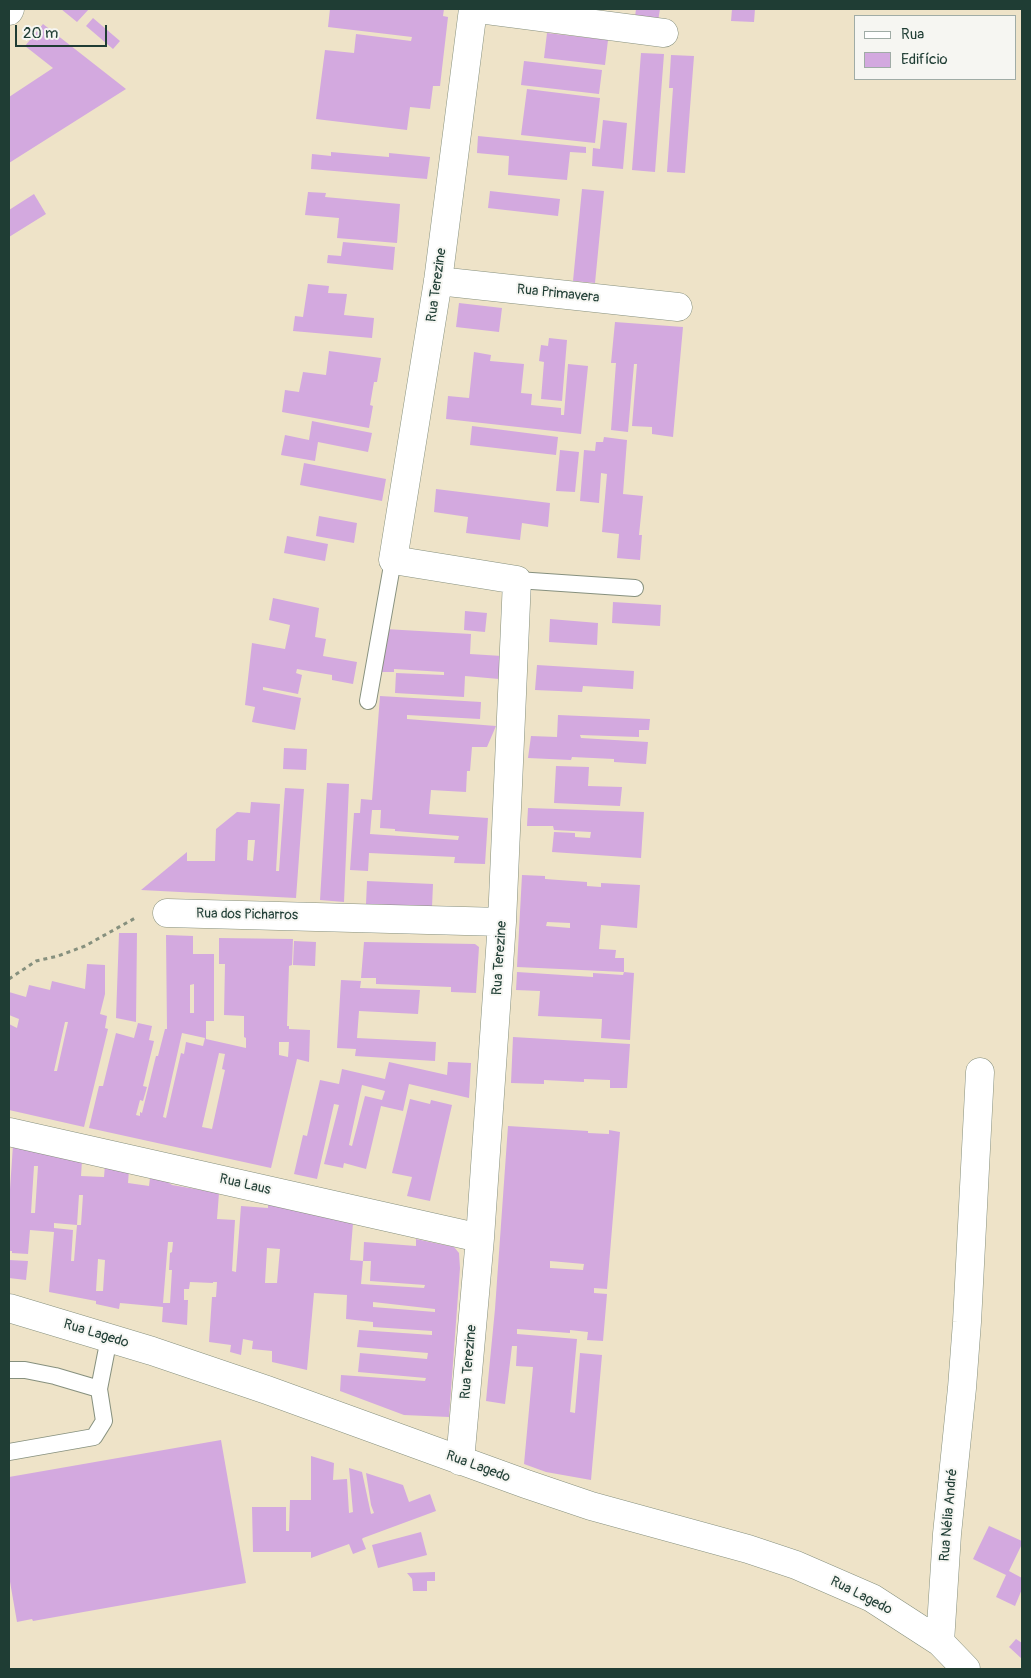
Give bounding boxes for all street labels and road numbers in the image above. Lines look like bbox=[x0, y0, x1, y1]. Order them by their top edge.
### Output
street label: Rua Terezine bbox=[423, 247, 451, 323]
street label: Rua Primavera bbox=[516, 281, 600, 307]
street label: Rua dos Picharros bbox=[196, 906, 298, 924]
street label: Rua Terezine bbox=[489, 920, 511, 996]
street label: Rua Laus bbox=[218, 1171, 272, 1199]
street label: Rua Lagedo bbox=[61, 1316, 131, 1352]
street label: Rua Terezine bbox=[457, 1324, 481, 1400]
street label: Rua Lagedo bbox=[444, 1448, 512, 1486]
street label: Rua Nélia André bbox=[937, 1468, 961, 1562]
street label: Rua Lagedo bbox=[827, 1573, 895, 1619]

